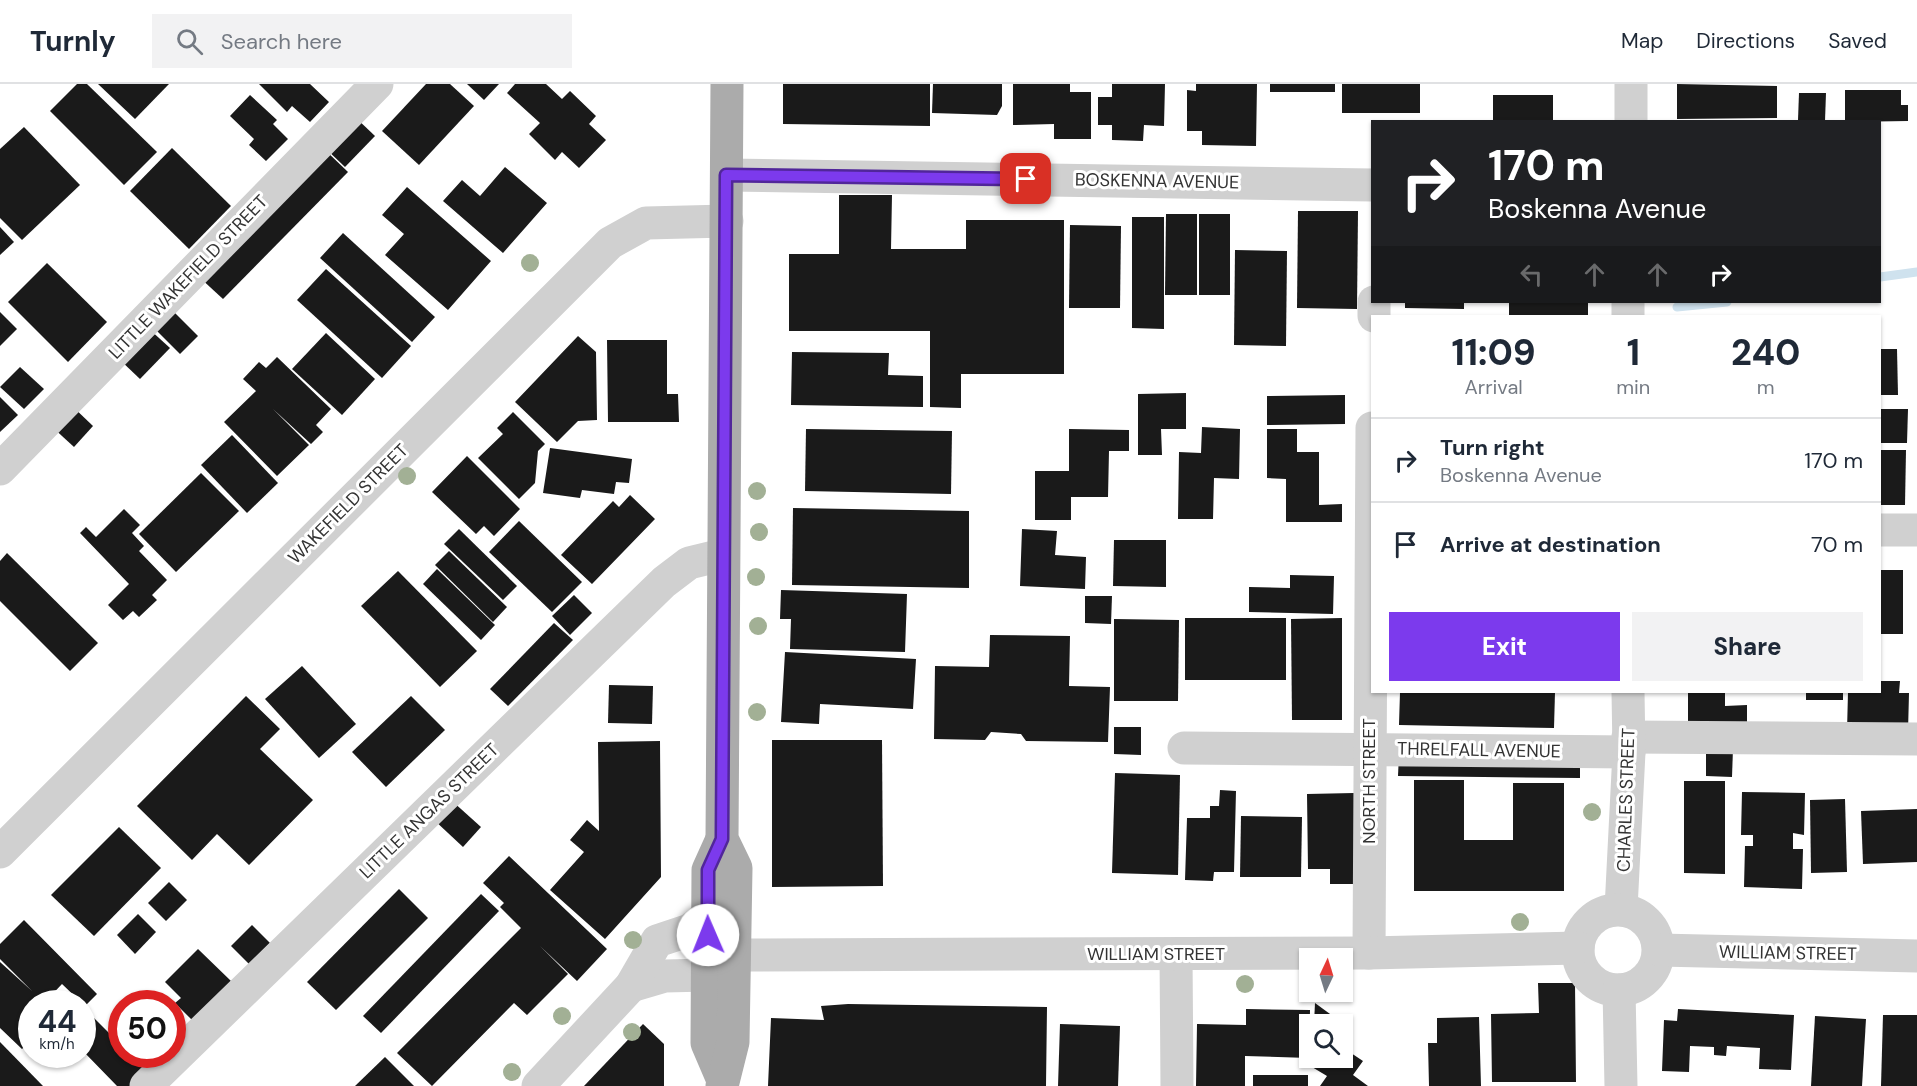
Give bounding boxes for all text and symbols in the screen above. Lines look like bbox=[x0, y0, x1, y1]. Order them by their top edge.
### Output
search box bbox=[152, 14, 572, 68]
text: Turnly bbox=[30, 23, 116, 60]
icon: search bbox=[173, 25, 206, 58]
text: Search here bbox=[221, 27, 342, 56]
text: Map bbox=[1621, 27, 1663, 55]
text: Directions bbox=[1696, 27, 1795, 55]
text: Saved bbox=[1828, 27, 1887, 55]
text: 170 m bbox=[1488, 138, 1605, 193]
icon: right bbox=[1389, 144, 1467, 222]
pin bbox=[1000, 153, 1051, 204]
icon: arrive bbox=[1009, 162, 1042, 195]
street label: BOSKENNA AVENUE bbox=[1075, 168, 1239, 194]
street label: LITTLE WAKEFIELD STREET bbox=[103, 190, 273, 364]
text: Boskenna Avenue bbox=[1488, 191, 1706, 226]
icon: left bbox=[1515, 258, 1548, 291]
icon: ahead bbox=[1578, 258, 1611, 291]
icon: ahead bbox=[1641, 258, 1674, 291]
icon: right bbox=[1704, 258, 1737, 291]
text: 11:09 bbox=[1452, 329, 1536, 376]
text: 1 bbox=[1627, 329, 1640, 376]
text: 240 bbox=[1731, 329, 1800, 376]
text: Arrival bbox=[1464, 374, 1523, 400]
text: min bbox=[1616, 374, 1650, 400]
text: m bbox=[1757, 374, 1775, 400]
text: Turn right bbox=[1440, 433, 1545, 462]
street label: WAKEFIELD STREET bbox=[283, 439, 413, 569]
icon: right bbox=[1389, 444, 1422, 477]
text: 170 m bbox=[1804, 446, 1863, 475]
text: Boskenna Avenue bbox=[1440, 462, 1602, 488]
icon: arrive bbox=[1389, 528, 1422, 561]
text: Arrive at destination bbox=[1440, 530, 1661, 559]
text: 70 m bbox=[1811, 530, 1863, 559]
button: Exit bbox=[1389, 612, 1620, 681]
button: Share bbox=[1632, 612, 1863, 681]
street label: NORTH STREET bbox=[1357, 718, 1381, 844]
street label: CHARLES STREET bbox=[1611, 728, 1641, 872]
street label: THRELFALL AVENUE bbox=[1397, 737, 1561, 763]
street label: LITTLE ANGAS STREET bbox=[354, 738, 504, 884]
position arrow bbox=[676, 903, 740, 967]
street label: WILLIAM STREET bbox=[1719, 940, 1857, 966]
street label: WILLIAM STREET bbox=[1087, 942, 1225, 966]
north arrow bbox=[1299, 948, 1353, 1002]
map controls bbox=[1299, 948, 1353, 1068]
speed limit sign: 50 bbox=[108, 990, 186, 1068]
text: 44 bbox=[38, 1002, 77, 1041]
button: search bbox=[1299, 1014, 1353, 1068]
text: km/h bbox=[39, 1034, 75, 1054]

